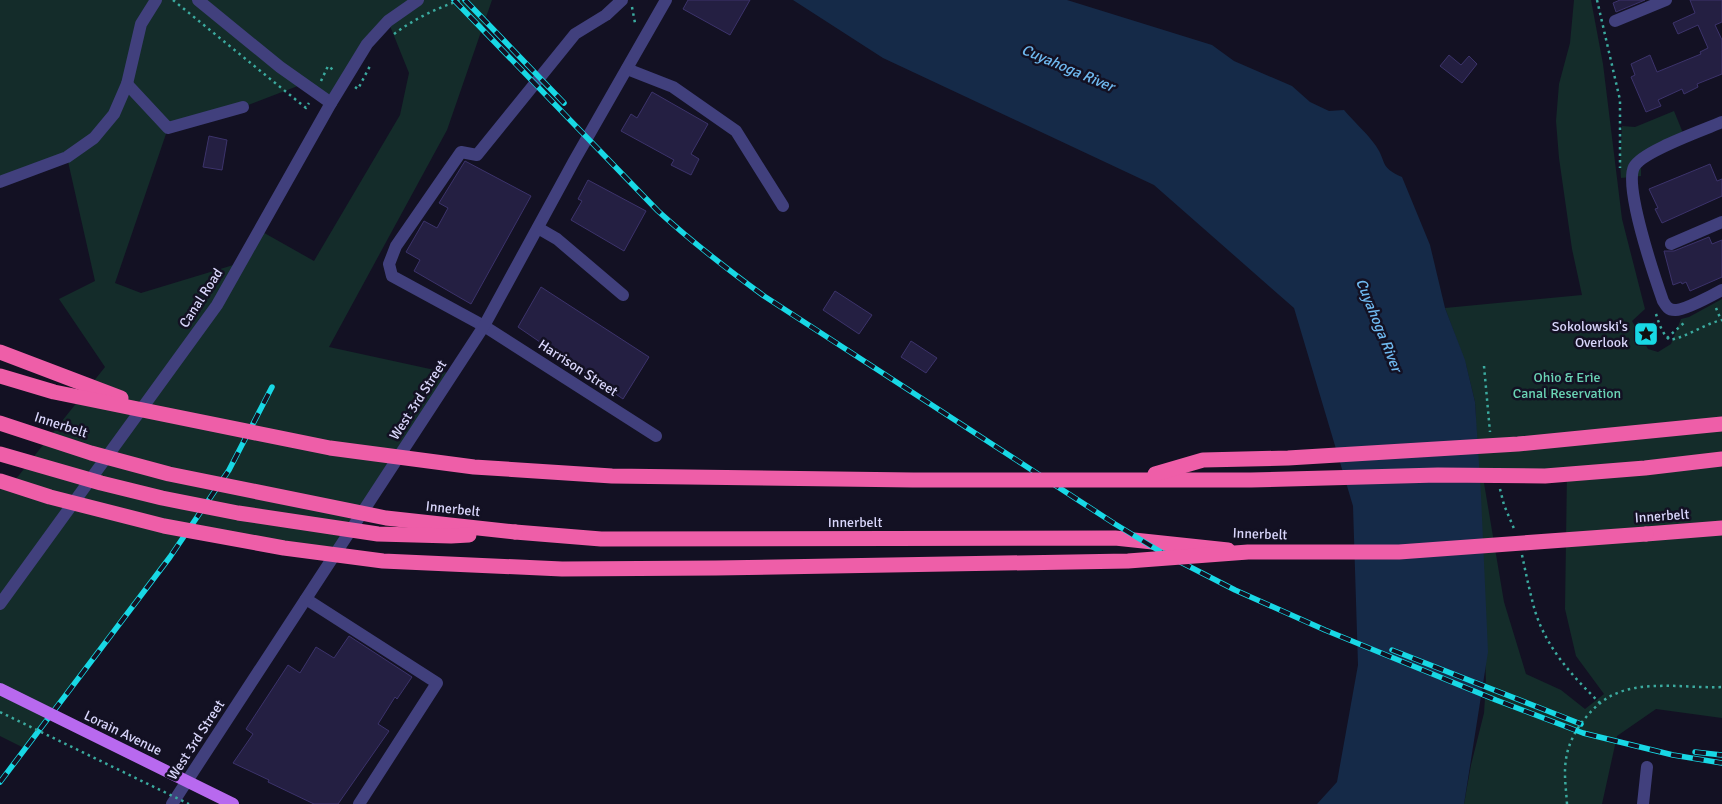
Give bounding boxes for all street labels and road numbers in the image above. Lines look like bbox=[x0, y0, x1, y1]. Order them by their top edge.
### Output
street label: Canal Road bbox=[176, 265, 226, 331]
street label: Harrison Street bbox=[535, 336, 621, 400]
street label: West 3rd Street bbox=[386, 357, 450, 443]
street label: Innerbelt bbox=[32, 408, 90, 442]
street label: Innerbelt bbox=[425, 498, 481, 520]
street label: Innerbelt bbox=[1634, 506, 1690, 526]
street label: Innerbelt bbox=[828, 514, 882, 531]
street label: Innerbelt bbox=[1232, 525, 1288, 543]
street label: West 3rd Street bbox=[164, 697, 228, 783]
street label: Lorain Avenue bbox=[81, 707, 165, 759]

